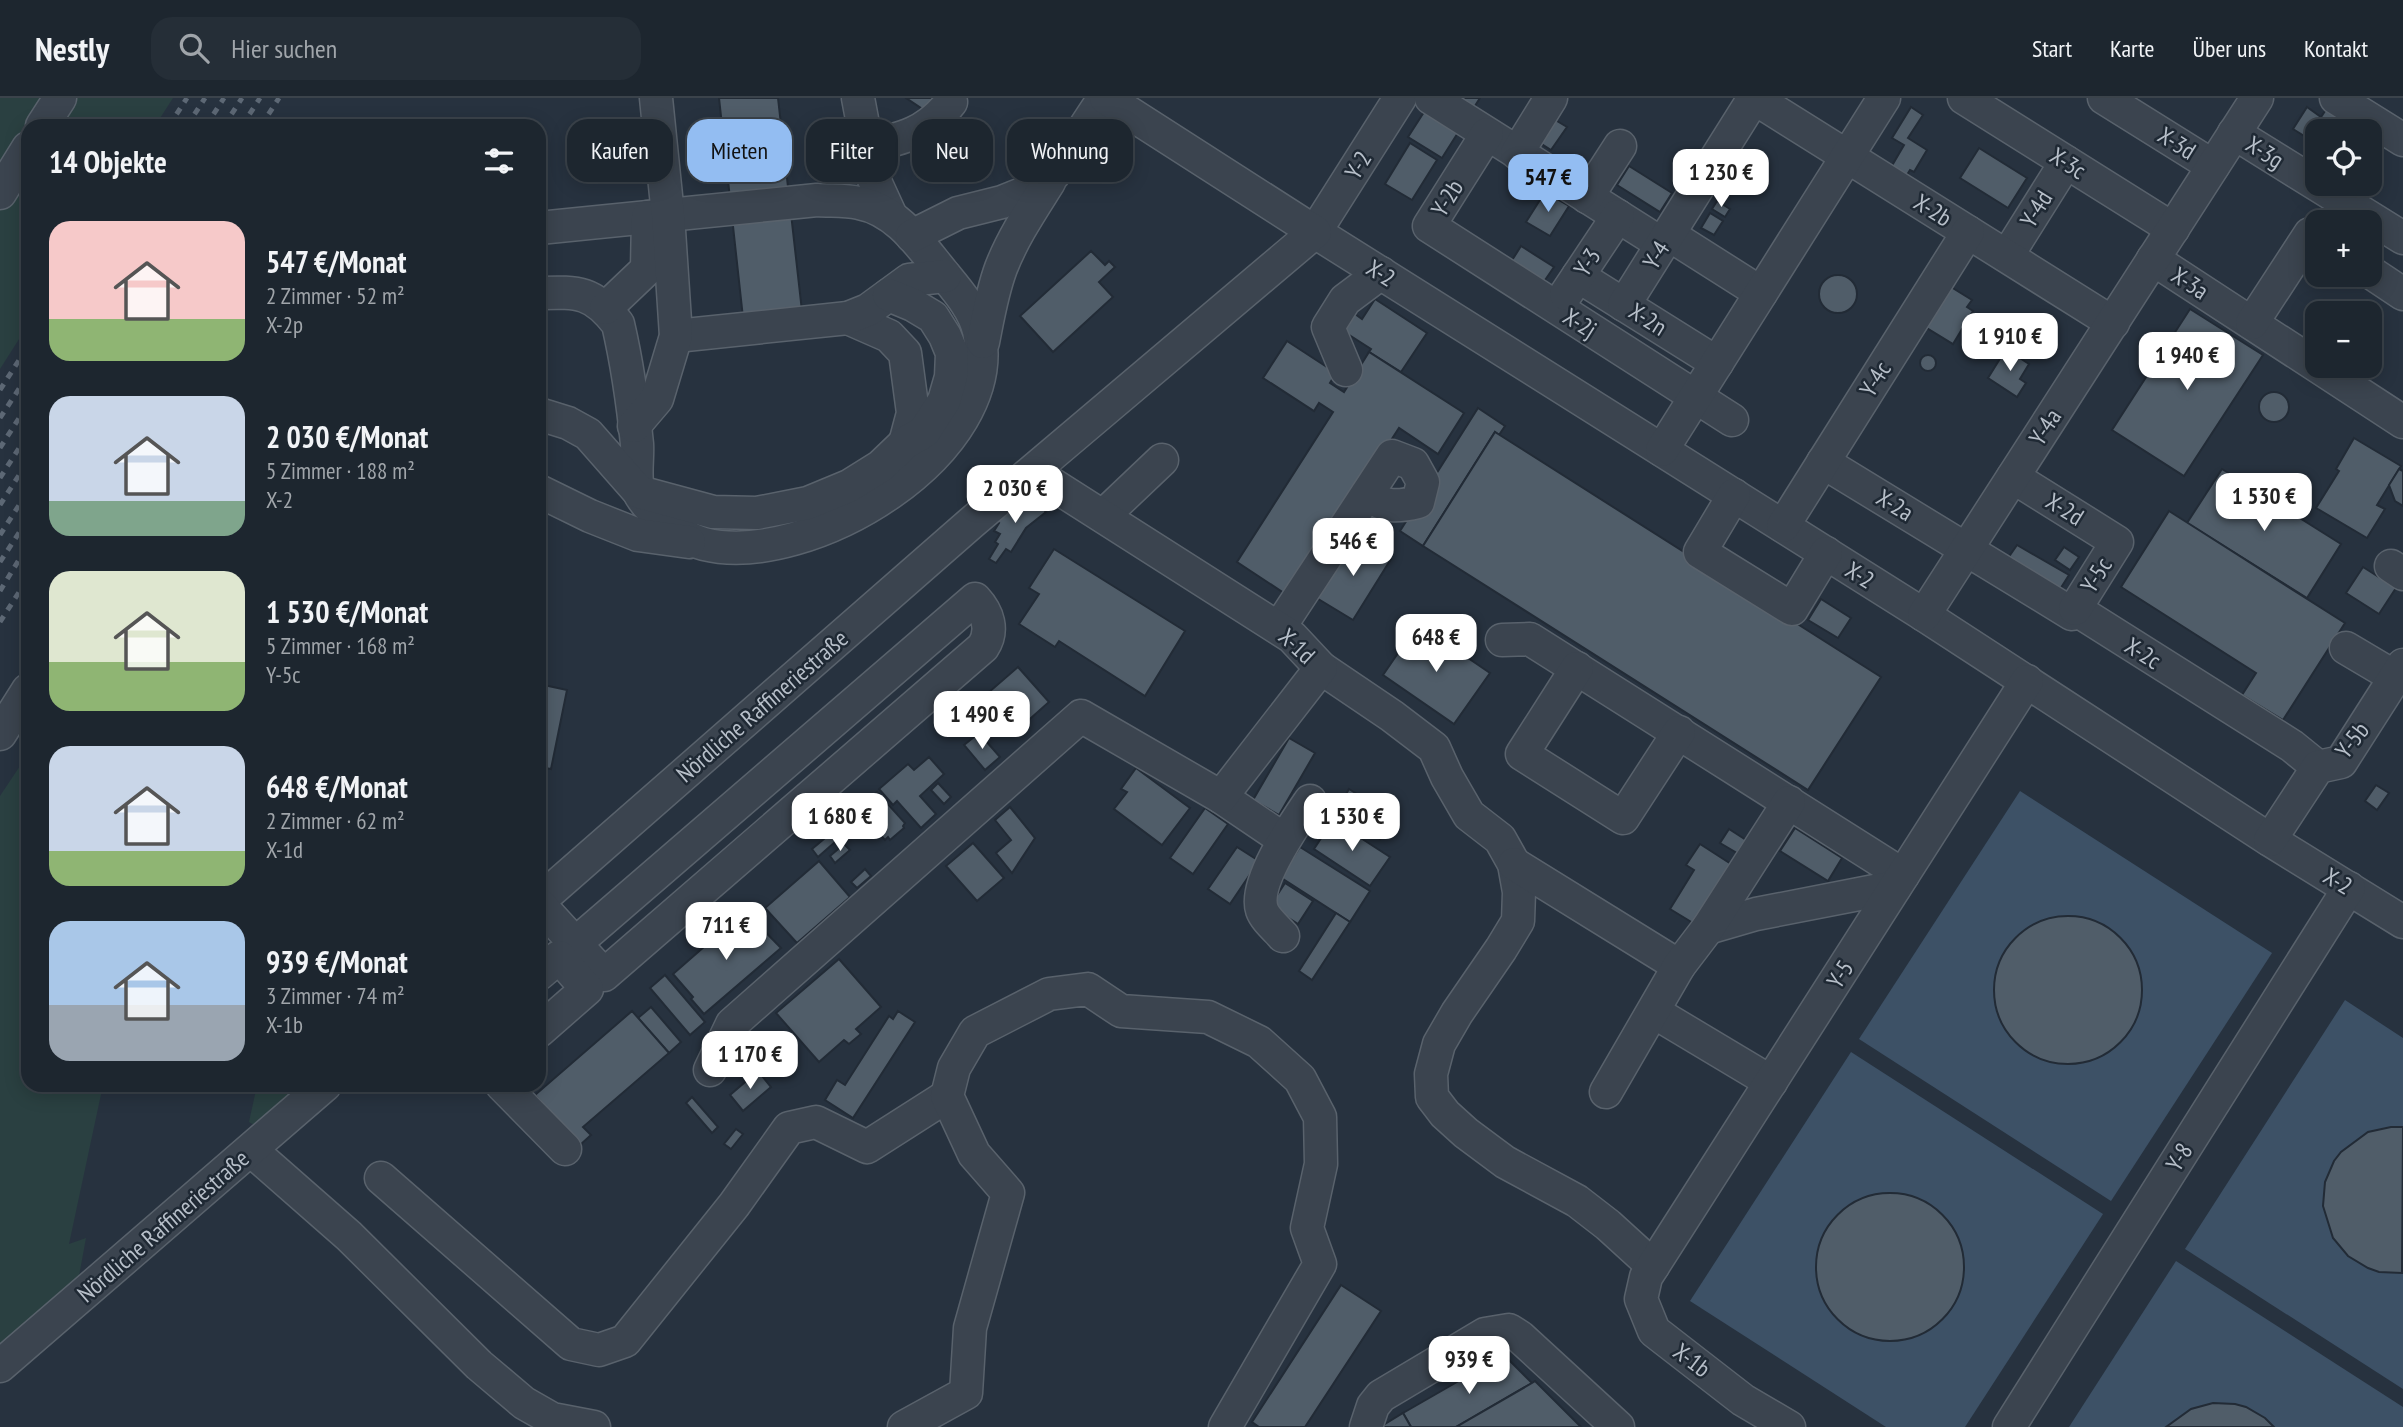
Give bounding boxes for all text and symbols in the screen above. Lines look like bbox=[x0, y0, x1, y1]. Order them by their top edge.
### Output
search box bbox=[151, 17, 641, 80]
text: Nestly bbox=[35, 27, 109, 70]
icon: search bbox=[175, 29, 213, 67]
text: Hier suchen bbox=[231, 32, 337, 65]
text: Start bbox=[2032, 33, 2072, 64]
text: Karte bbox=[2110, 33, 2155, 64]
text: Über uns bbox=[2193, 33, 2266, 64]
text: Kontakt bbox=[2304, 33, 2368, 64]
chip: Kaufen bbox=[567, 119, 673, 182]
chip: Mieten bbox=[687, 119, 792, 182]
chip: Filter bbox=[806, 119, 898, 182]
chip: Neu bbox=[912, 119, 993, 182]
chip: Wohnung bbox=[1007, 119, 1133, 182]
map controls bbox=[2305, 119, 2382, 378]
button: locate bbox=[2305, 119, 2382, 196]
street label: X-3d bbox=[2152, 120, 2202, 166]
street label: X-3g bbox=[2240, 129, 2290, 175]
street label: X-3c bbox=[2044, 140, 2092, 186]
text: 14 Objekte bbox=[49, 142, 167, 181]
icon: filters bbox=[480, 142, 518, 180]
street label: Y-2 bbox=[1338, 145, 1378, 185]
pin: 1 230 € bbox=[1656, 150, 1786, 209]
pin: 547 € bbox=[1499, 155, 1597, 214]
text: 1 230 € bbox=[1689, 157, 1753, 186]
text: 547 € bbox=[1524, 162, 1572, 191]
street label: Y-2b bbox=[1424, 174, 1470, 222]
street label: Y-4d bbox=[2013, 185, 2059, 233]
street label: X-2b bbox=[1908, 187, 1958, 233]
button: + bbox=[2305, 210, 2382, 287]
street label: Y-4 bbox=[1636, 235, 1677, 275]
text: 547 €/Monat bbox=[266, 242, 407, 281]
street label: Y-3 bbox=[1567, 242, 1607, 282]
icon: home bbox=[105, 249, 189, 333]
street label: X-2 bbox=[1361, 252, 1401, 294]
street label: X-3a bbox=[2166, 260, 2214, 306]
text: 2 Zimmer · 52 m² bbox=[266, 281, 404, 310]
street label: X-2n bbox=[1623, 296, 1673, 342]
street label: X-2j bbox=[1558, 301, 1602, 345]
button: − bbox=[2305, 301, 2382, 378]
text: X-2p bbox=[266, 310, 303, 339]
pin: 1 910 € bbox=[1945, 314, 2075, 373]
text: 1 910 € bbox=[1978, 321, 2042, 350]
pin: 1 940 € bbox=[2122, 332, 2252, 392]
text: 1 940 € bbox=[2155, 340, 2219, 369]
street label: Y-4c bbox=[1852, 355, 1898, 403]
street label: Y-4a bbox=[2022, 403, 2068, 451]
text: 2 030 €/Monat bbox=[266, 417, 428, 456]
icon: home bbox=[105, 424, 189, 508]
text: 5 Zimmer · 188 m² bbox=[266, 456, 415, 485]
pin: 2 030 € bbox=[950, 466, 1080, 525]
text: 2 030 € bbox=[983, 473, 1047, 502]
pin: 1 530 € bbox=[2199, 474, 2329, 533]
text: 1 530 € bbox=[2232, 481, 2296, 510]
street label: X-2a bbox=[1871, 482, 1919, 528]
text: X-2 bbox=[266, 485, 293, 514]
street label: X-2d bbox=[2040, 486, 2090, 532]
pin: 546 € bbox=[1304, 518, 1402, 578]
text: 546 € bbox=[1329, 526, 1377, 555]
street label: Y-5c bbox=[2073, 551, 2119, 599]
street label: X-2 bbox=[1840, 554, 1880, 596]
text: 1 530 €/Monat bbox=[266, 592, 428, 631]
icon: home bbox=[105, 599, 189, 683]
pin: 648 € bbox=[1387, 614, 1485, 674]
street label: X-1d bbox=[1272, 621, 1322, 671]
text: 648 € bbox=[1412, 622, 1460, 651]
street label: Nördliche Raffineriestraße bbox=[670, 623, 854, 789]
street label: X-2c bbox=[2119, 630, 2167, 676]
text: 5 Zimmer · 168 m² bbox=[266, 631, 415, 660]
text: Y-5c bbox=[266, 660, 301, 689]
pin: 1 490 € bbox=[917, 692, 1047, 751]
text: 1 490 € bbox=[950, 699, 1014, 728]
street label: Y-5b bbox=[2328, 716, 2376, 764]
text: 648 €/Monat bbox=[266, 767, 408, 806]
icon: home bbox=[105, 774, 189, 858]
pin: 1 680 € bbox=[775, 794, 905, 853]
pin: 1 530 € bbox=[1287, 794, 1417, 853]
text: 1 680 € bbox=[808, 801, 872, 830]
text: 1 530 € bbox=[1320, 801, 1384, 830]
text: 2 Zimmer · 62 m² bbox=[266, 806, 404, 835]
text: X-1d bbox=[266, 835, 303, 864]
street label: X-2 bbox=[2318, 860, 2358, 902]
pin: 711 € bbox=[677, 902, 775, 962]
text: 711 € bbox=[702, 910, 750, 939]
text: 939 €/Monat bbox=[266, 942, 408, 981]
icon: home bbox=[105, 949, 189, 1033]
street label: Y-5 bbox=[1820, 954, 1860, 994]
text: 3 Zimmer · 74 m² bbox=[266, 981, 404, 1010]
text: X-1b bbox=[266, 1010, 303, 1039]
pin: 1 170 € bbox=[685, 1032, 815, 1091]
text: 1 170 € bbox=[718, 1039, 782, 1068]
street label: Y-8 bbox=[2159, 1137, 2199, 1177]
street label: Nördliche Raffineriestraße bbox=[71, 1143, 255, 1309]
pin: 939 € bbox=[1420, 1336, 1518, 1396]
street label: X-1b bbox=[1667, 1336, 1717, 1384]
text: 939 € bbox=[1445, 1344, 1493, 1373]

